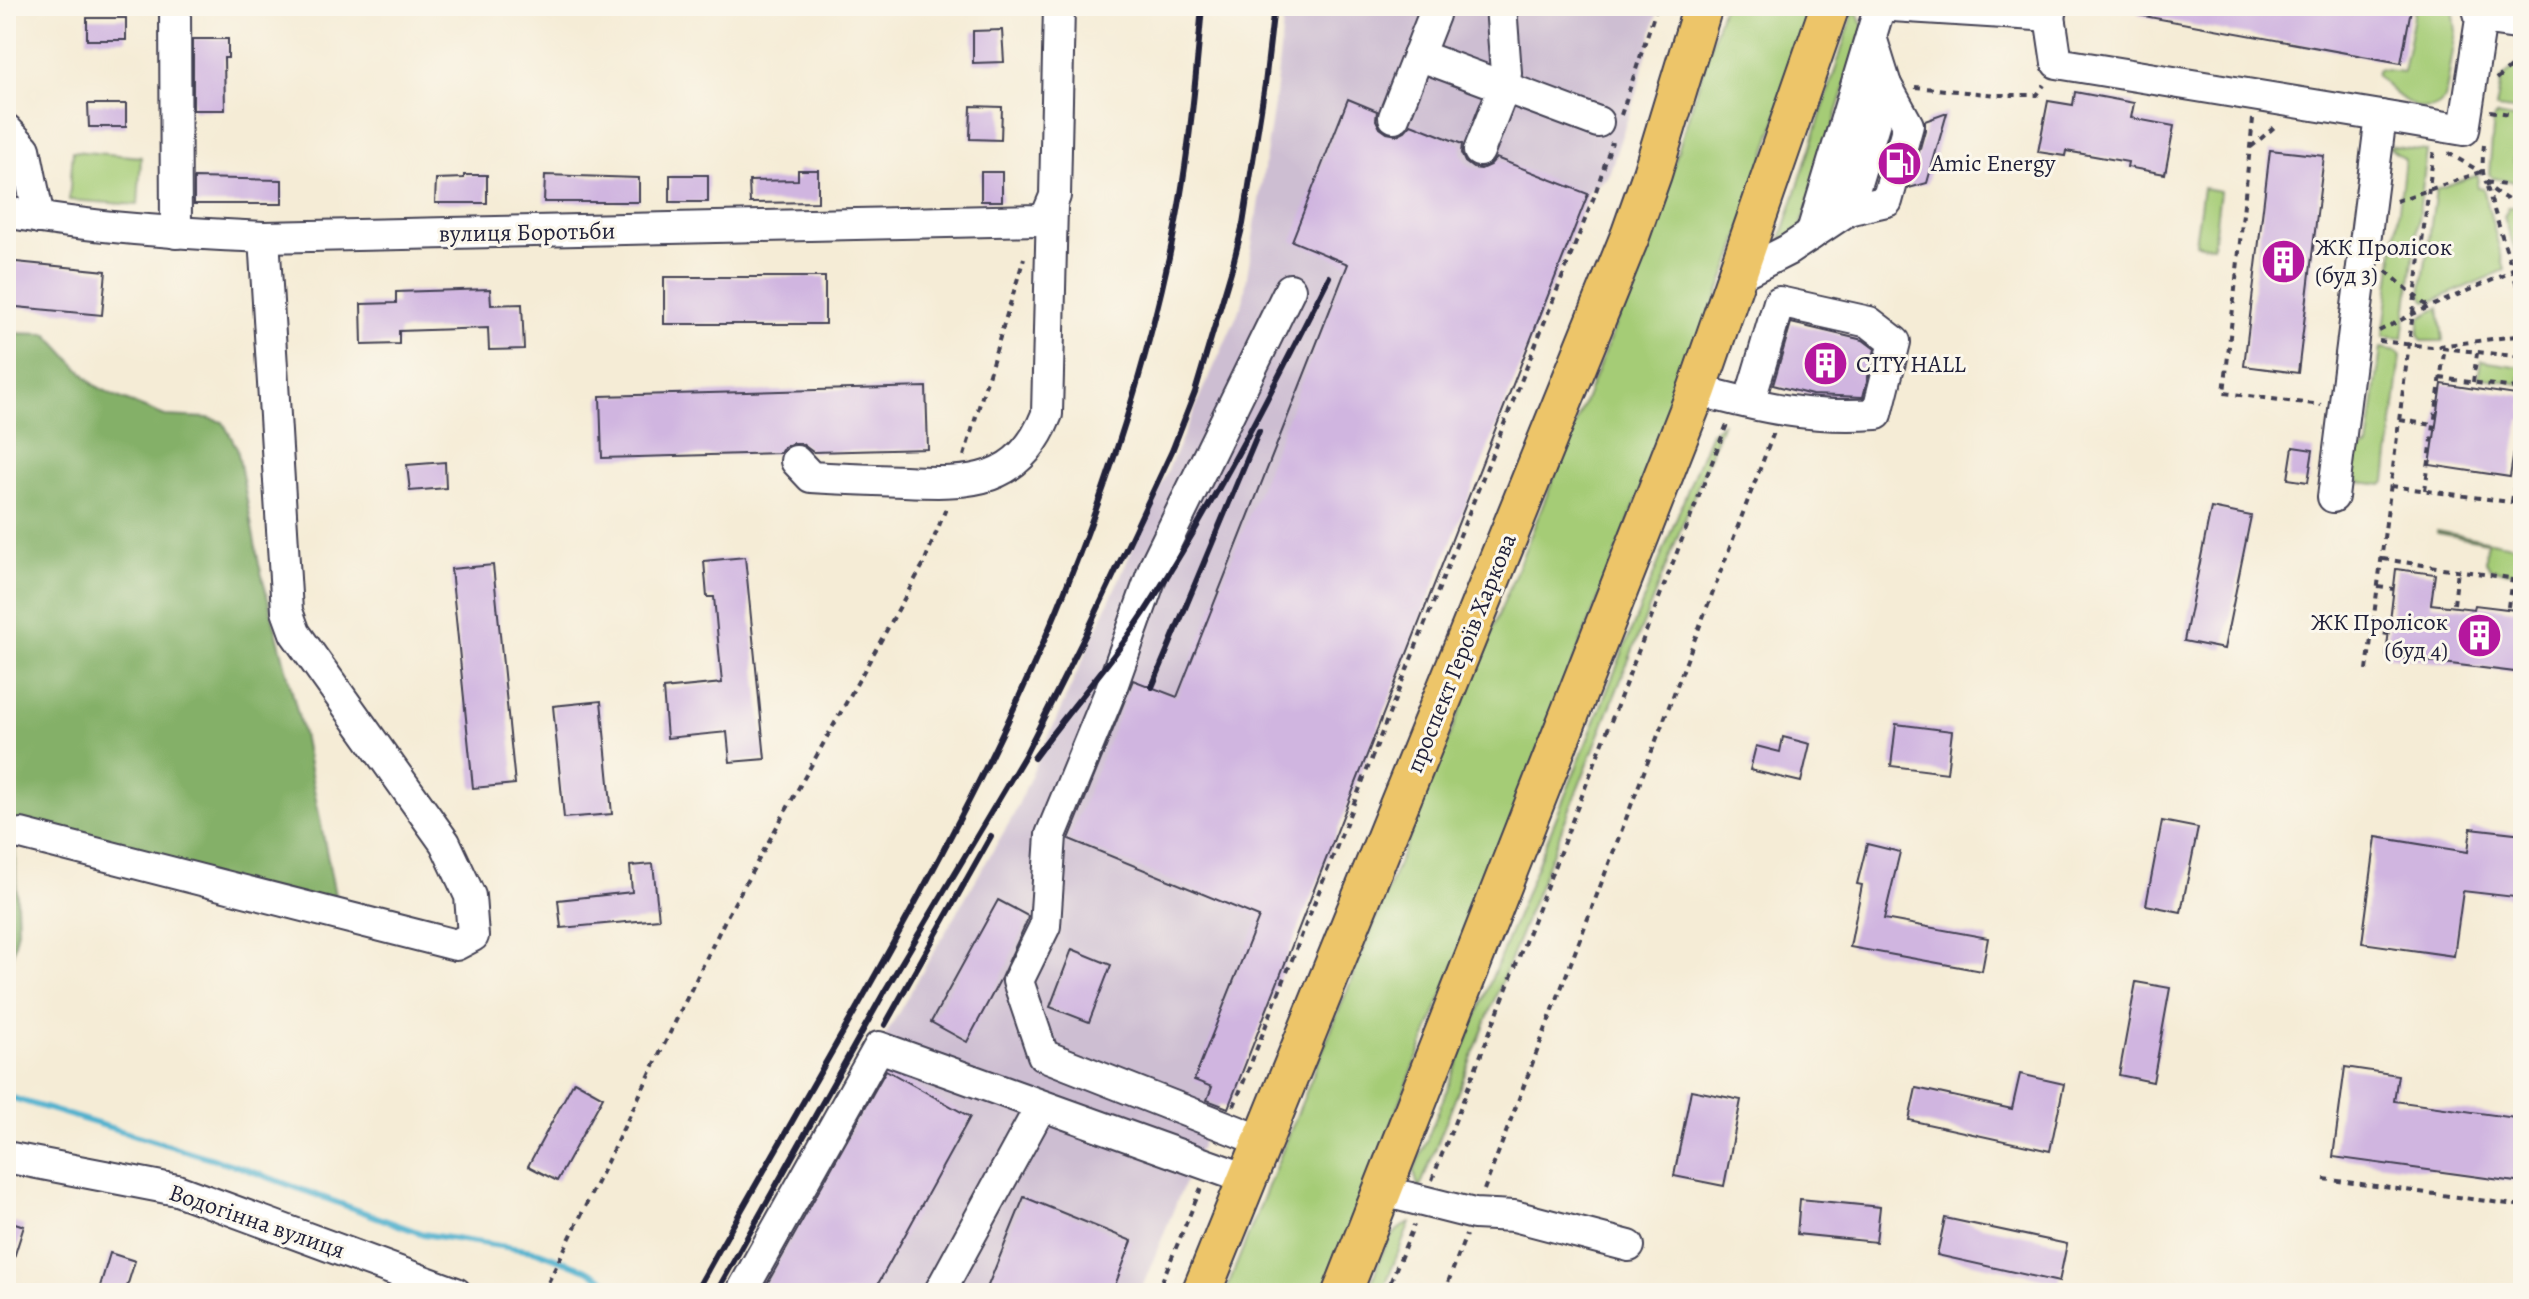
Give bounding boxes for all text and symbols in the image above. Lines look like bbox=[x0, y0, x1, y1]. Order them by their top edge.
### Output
fuel station icon: Amic Energy bbox=[1876, 139, 1924, 187]
place label: Amic Energy bbox=[1930, 147, 2056, 179]
street label: вулиця Боротьби bbox=[438, 214, 616, 250]
place label: ЖК Пролісок (буд 3) bbox=[2315, 231, 2452, 291]
building icon: ЖК Пролісок (буд 3) bbox=[2260, 237, 2308, 285]
building icon: CITY HALL bbox=[1801, 340, 1849, 388]
place label: CITY HALL bbox=[1856, 348, 1967, 380]
street label: проспект Героїв Харкова bbox=[1398, 528, 1524, 778]
place label: ЖК Пролісок (буд 4) bbox=[2311, 606, 2448, 666]
building icon: ЖК Пролісок (буд 4) bbox=[2455, 612, 2503, 660]
street label: Водогінна вулиця bbox=[165, 1176, 349, 1266]

